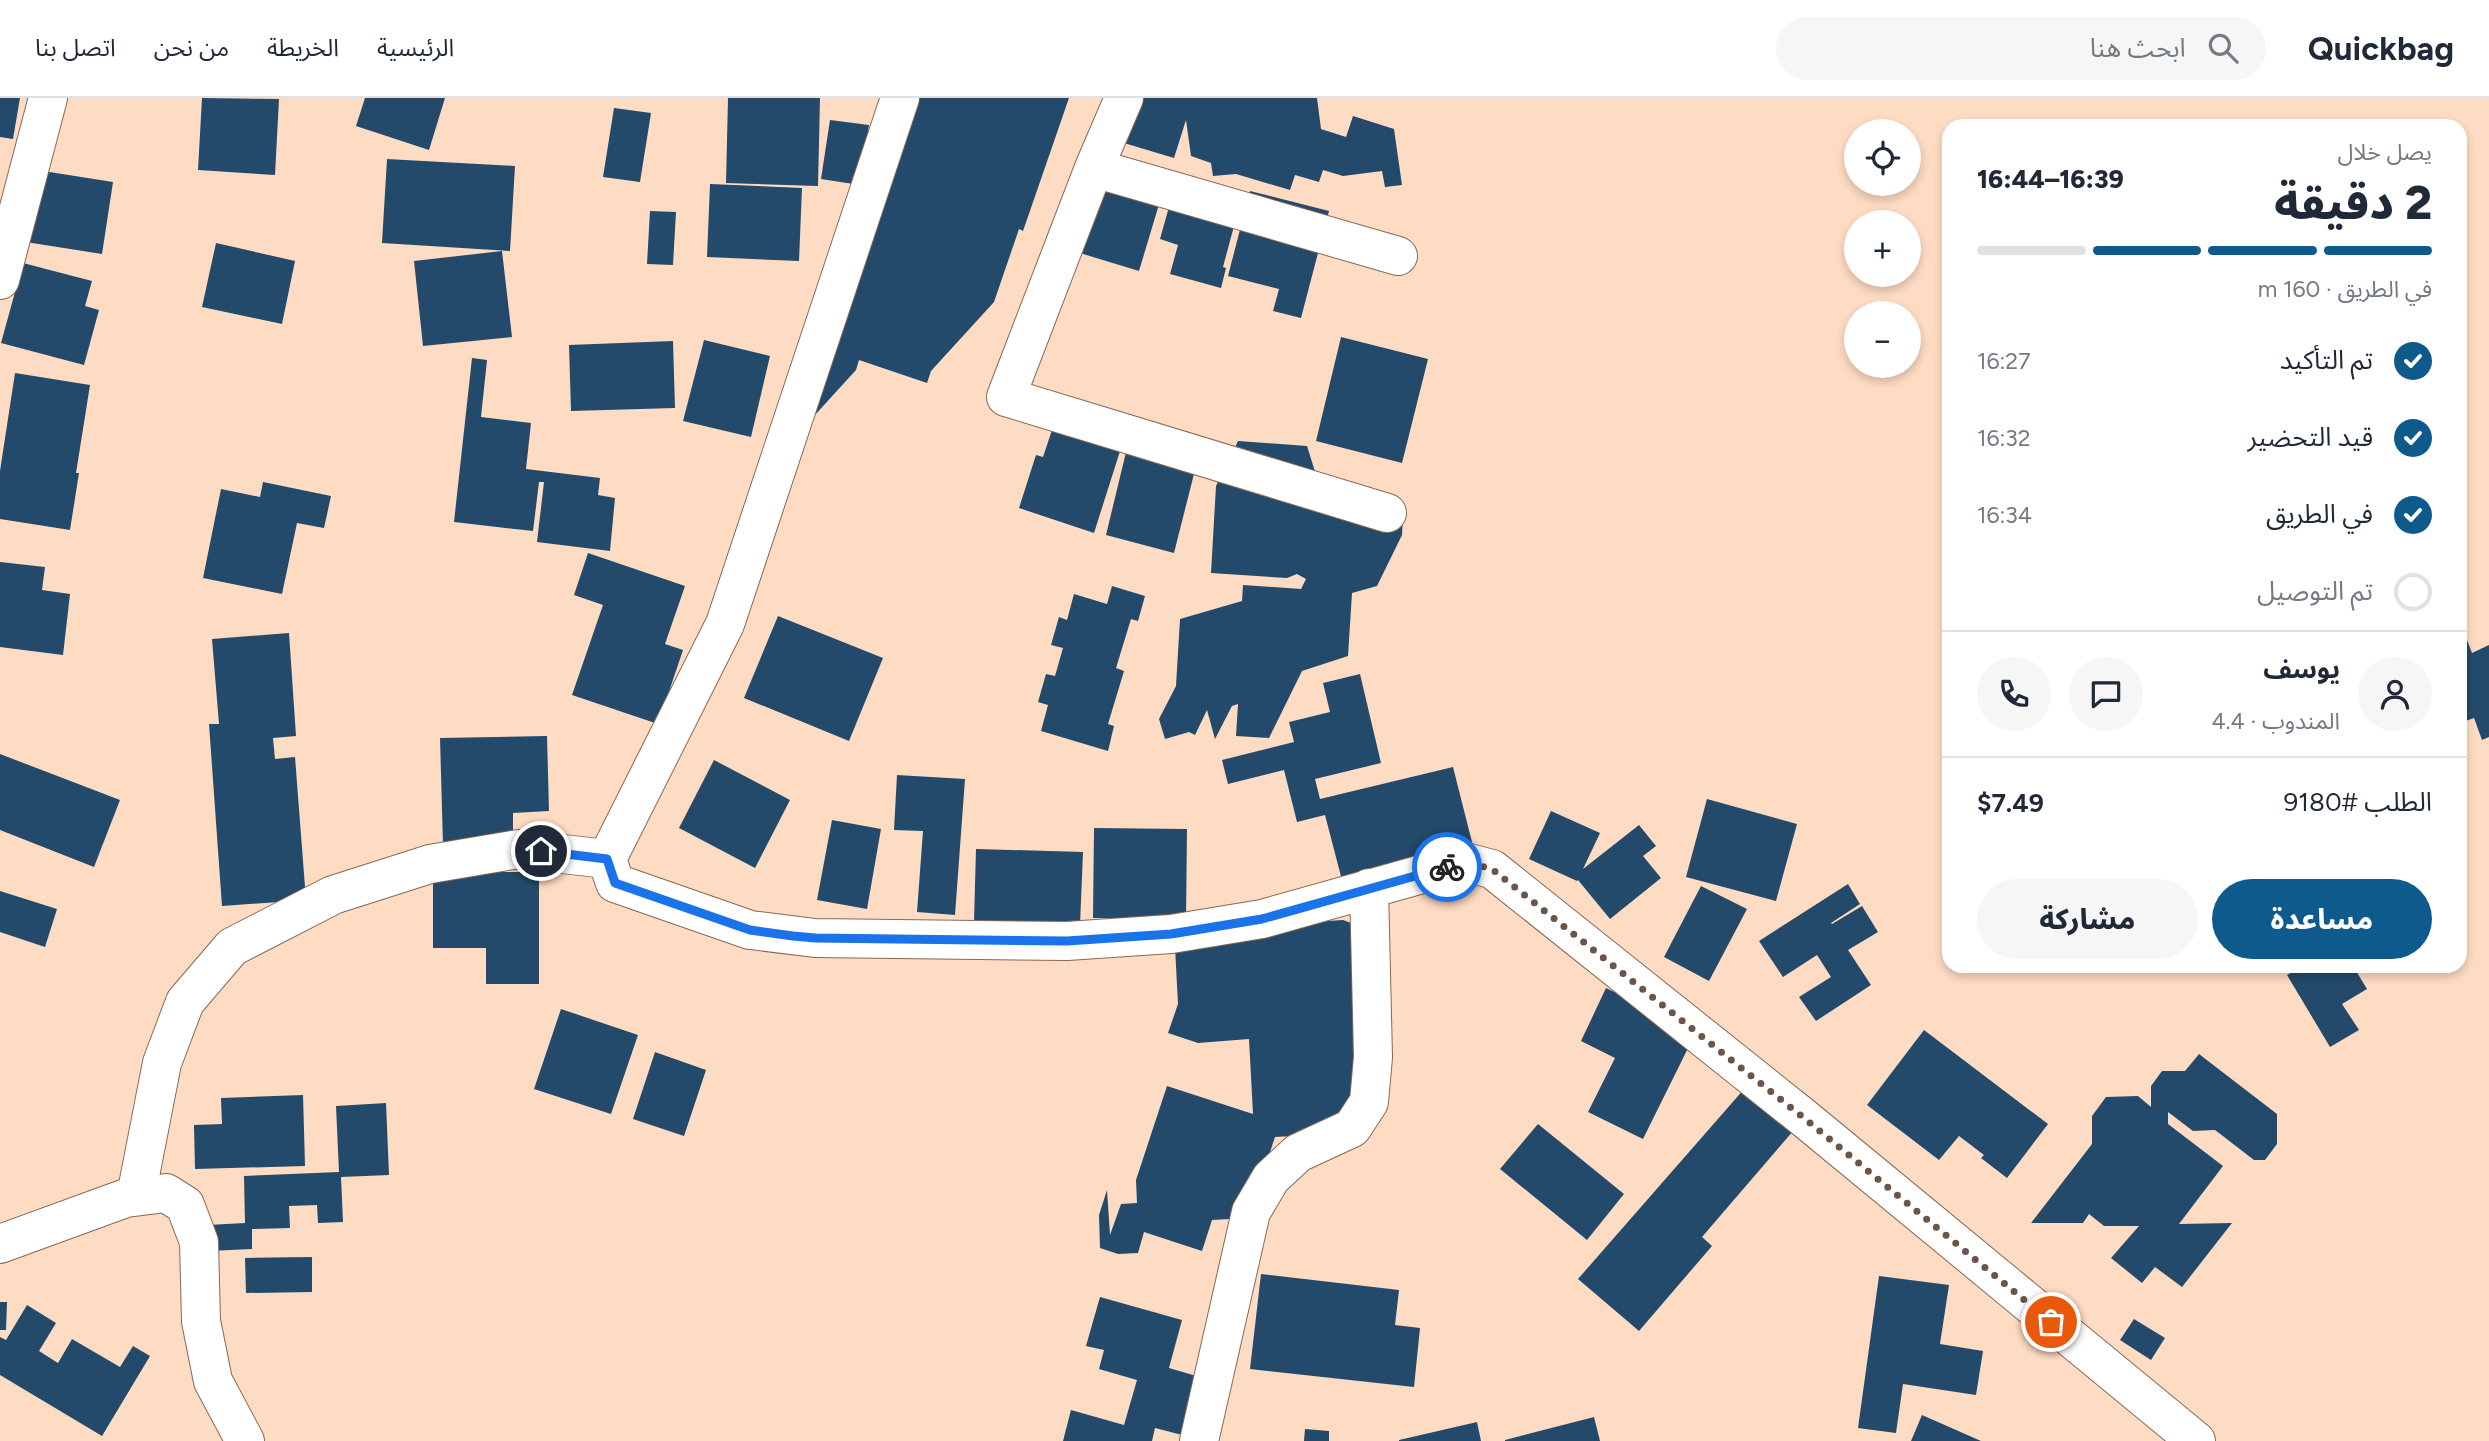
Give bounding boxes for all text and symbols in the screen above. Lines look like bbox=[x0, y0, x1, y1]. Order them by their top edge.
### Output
search box bbox=[1776, 17, 2266, 80]
icon: search bbox=[2204, 29, 2242, 67]
text: Quickbag bbox=[2308, 29, 2454, 68]
text: ابحث هنا bbox=[2090, 32, 2186, 64]
text: اتصل بنا bbox=[35, 33, 116, 62]
text: من نحن bbox=[154, 33, 229, 62]
text: الخريطة bbox=[267, 33, 339, 62]
text: الرئيسية bbox=[377, 33, 454, 62]
map controls bbox=[1844, 119, 1921, 378]
button: locate bbox=[1844, 119, 1921, 196]
text: يصل خلال bbox=[2338, 138, 2432, 166]
text: 16:39–16:44 bbox=[1977, 163, 2124, 195]
text: 2 دقيقة bbox=[2274, 175, 2432, 231]
button: + bbox=[1844, 210, 1921, 287]
text: في الطريق · 160 m bbox=[2258, 275, 2432, 303]
button: − bbox=[1844, 301, 1921, 378]
icon: check bbox=[2394, 342, 2432, 380]
text: تم التأكيد bbox=[2280, 344, 2373, 376]
text: 16:27 bbox=[1977, 347, 2031, 375]
icon: check bbox=[2394, 419, 2432, 457]
text: قيد التحضير bbox=[2248, 421, 2373, 453]
text: 16:32 bbox=[1977, 424, 2031, 452]
icon: check bbox=[2394, 496, 2432, 534]
text: في الطريق bbox=[2266, 498, 2373, 530]
text: 16:34 bbox=[1977, 501, 2032, 529]
text: تم التوصيل bbox=[2257, 575, 2373, 607]
text: يوسف bbox=[2263, 653, 2340, 685]
button: phone bbox=[1977, 657, 2051, 731]
button: chat bbox=[2069, 657, 2143, 731]
button: person bbox=[2358, 657, 2432, 731]
text: المندوب · 4.4 bbox=[2211, 707, 2340, 735]
text: الطلب #9180 bbox=[2284, 786, 2432, 818]
text: $7.49 bbox=[1977, 787, 2044, 819]
pin bbox=[511, 821, 571, 881]
icon: home bbox=[522, 832, 560, 870]
courier bbox=[1412, 832, 1482, 902]
icon: bike bbox=[1428, 848, 1466, 886]
button: مشاركة bbox=[1977, 879, 2198, 959]
button: مساعدة bbox=[2212, 879, 2432, 959]
pin bbox=[2021, 1292, 2081, 1352]
icon: bag bbox=[2032, 1303, 2070, 1341]

